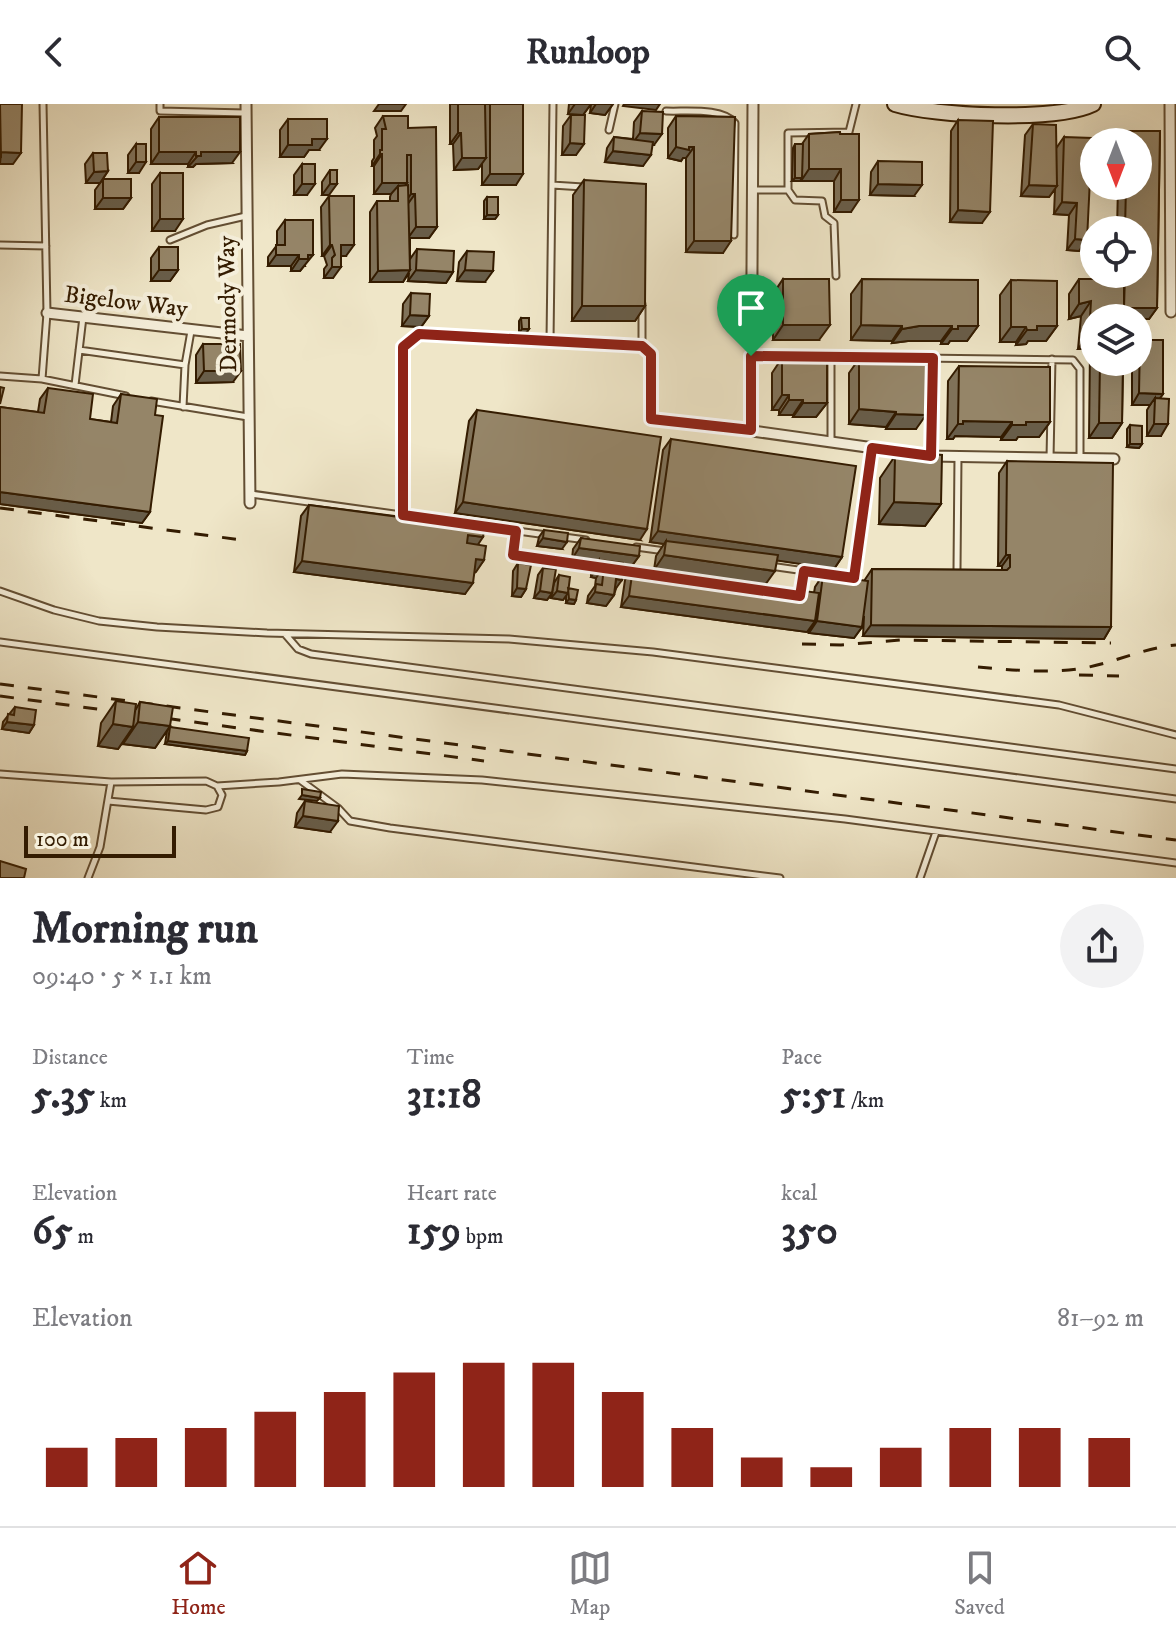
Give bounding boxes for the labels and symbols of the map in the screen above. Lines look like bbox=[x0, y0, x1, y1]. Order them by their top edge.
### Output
north arrow bbox=[1080, 128, 1152, 200]
street label: Dermody Way bbox=[212, 235, 244, 373]
pin bbox=[717, 274, 785, 356]
street label: Bigelow Way bbox=[63, 280, 190, 325]
scale bar bbox=[24, 822, 176, 858]

